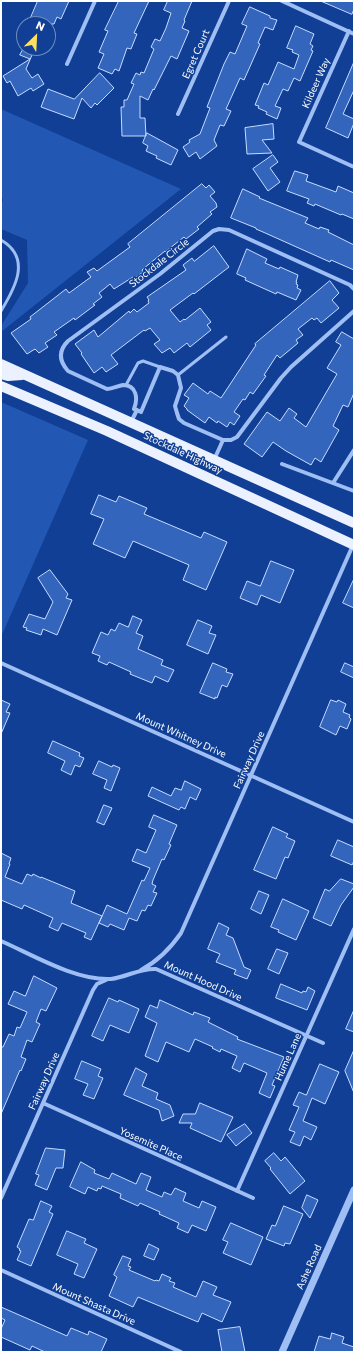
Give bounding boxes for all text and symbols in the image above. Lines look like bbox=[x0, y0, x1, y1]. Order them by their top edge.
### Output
north arrow bbox=[16, 16, 56, 56]
text: N bbox=[34, 18, 47, 33]
street label: Egret Court bbox=[180, 27, 212, 81]
street label: Kildeer Way bbox=[300, 56, 332, 110]
street label: Stockdale Circle bbox=[127, 236, 191, 290]
street label: Stockdale Highway bbox=[142, 429, 224, 477]
street label: Mount Whitney Drive bbox=[134, 710, 228, 760]
street label: Fairway Drive bbox=[231, 729, 267, 791]
street label: Mount Hood Drive bbox=[162, 958, 244, 1004]
street label: Hume Lane bbox=[272, 1031, 304, 1083]
street label: Fairway Drive bbox=[26, 1050, 62, 1112]
street label: Yosemite Place bbox=[117, 1125, 185, 1163]
street label: Ashe Road bbox=[294, 1243, 324, 1291]
street label: Mount Shasta Drive bbox=[51, 1280, 137, 1328]

